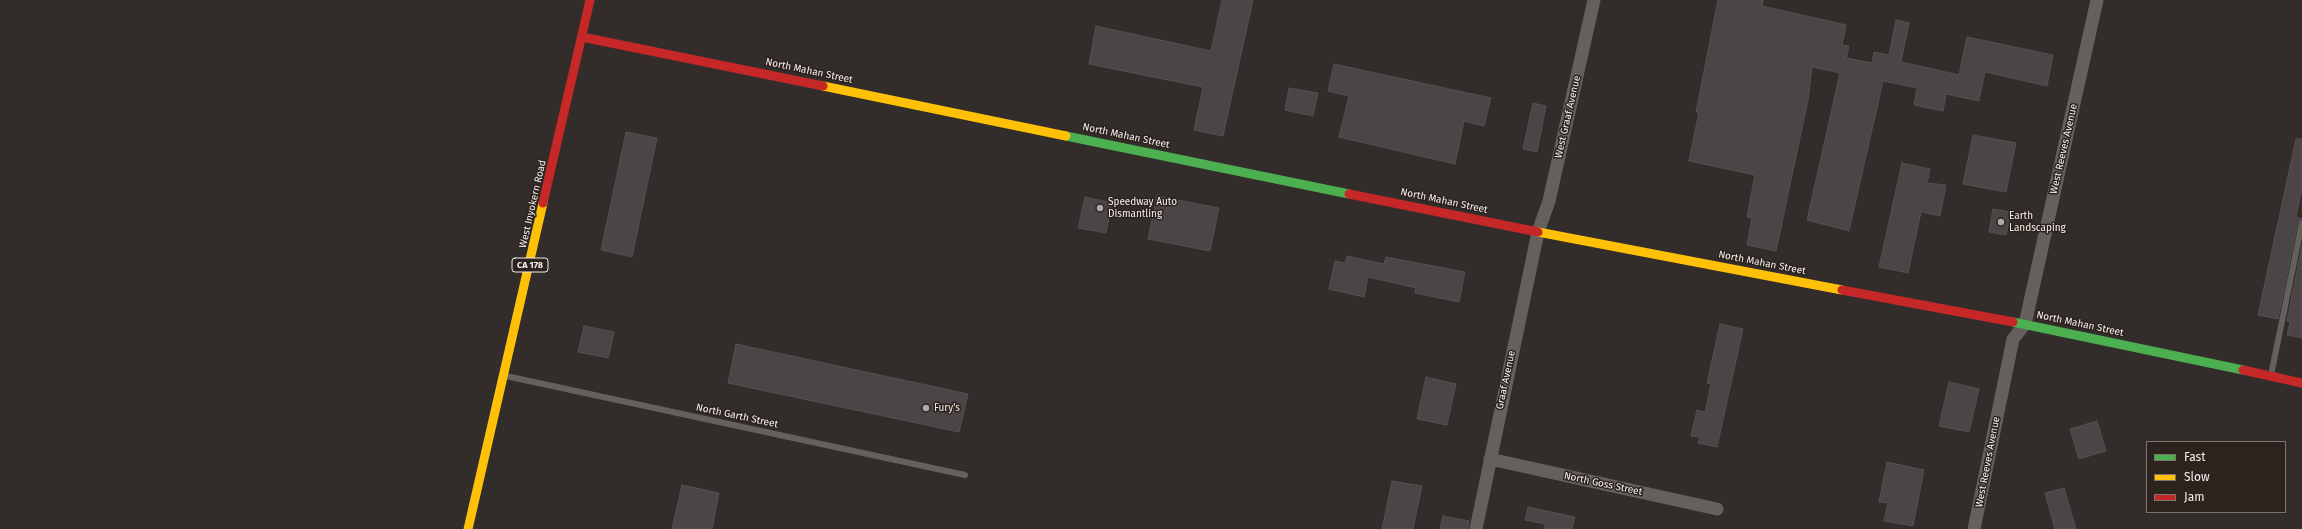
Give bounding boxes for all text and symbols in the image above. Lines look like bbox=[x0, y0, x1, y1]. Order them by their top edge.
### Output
street label: North Mahan Street bbox=[764, 56, 854, 86]
street label: West Graaf Avenue bbox=[1553, 75, 1583, 159]
street label: West Reeves Avenue bbox=[2048, 103, 2080, 195]
street label: North Mahan Street bbox=[1081, 121, 1171, 151]
street label: West Inyokern Road bbox=[517, 159, 549, 249]
street label: North Mahan Street bbox=[1399, 186, 1489, 216]
place label: Speedway Auto Dismantling bbox=[1108, 196, 1177, 220]
marker: Speedway Auto Dismantling bbox=[1095, 203, 1105, 213]
place label: Earth Landscaping bbox=[2009, 210, 2066, 234]
marker: Earth Landscaping bbox=[1996, 217, 2006, 227]
street label: North Mahan Street bbox=[1717, 249, 1807, 277]
road number: CA 178 bbox=[512, 258, 548, 272]
street label: North Mahan Street bbox=[2035, 309, 2125, 339]
street label: Graaf Avenue bbox=[1494, 349, 1518, 411]
street label: North Garth Street bbox=[695, 401, 779, 431]
place label: Fury's bbox=[934, 402, 960, 414]
marker: Fury's bbox=[921, 403, 931, 413]
street label: West Reeves Avenue bbox=[1973, 416, 2003, 508]
legend bbox=[2146, 441, 2286, 513]
text: Fast bbox=[2184, 450, 2206, 464]
street label: North Goss Street bbox=[1563, 470, 1643, 498]
text: Slow bbox=[2184, 470, 2210, 484]
text: Jam bbox=[2184, 490, 2204, 504]

